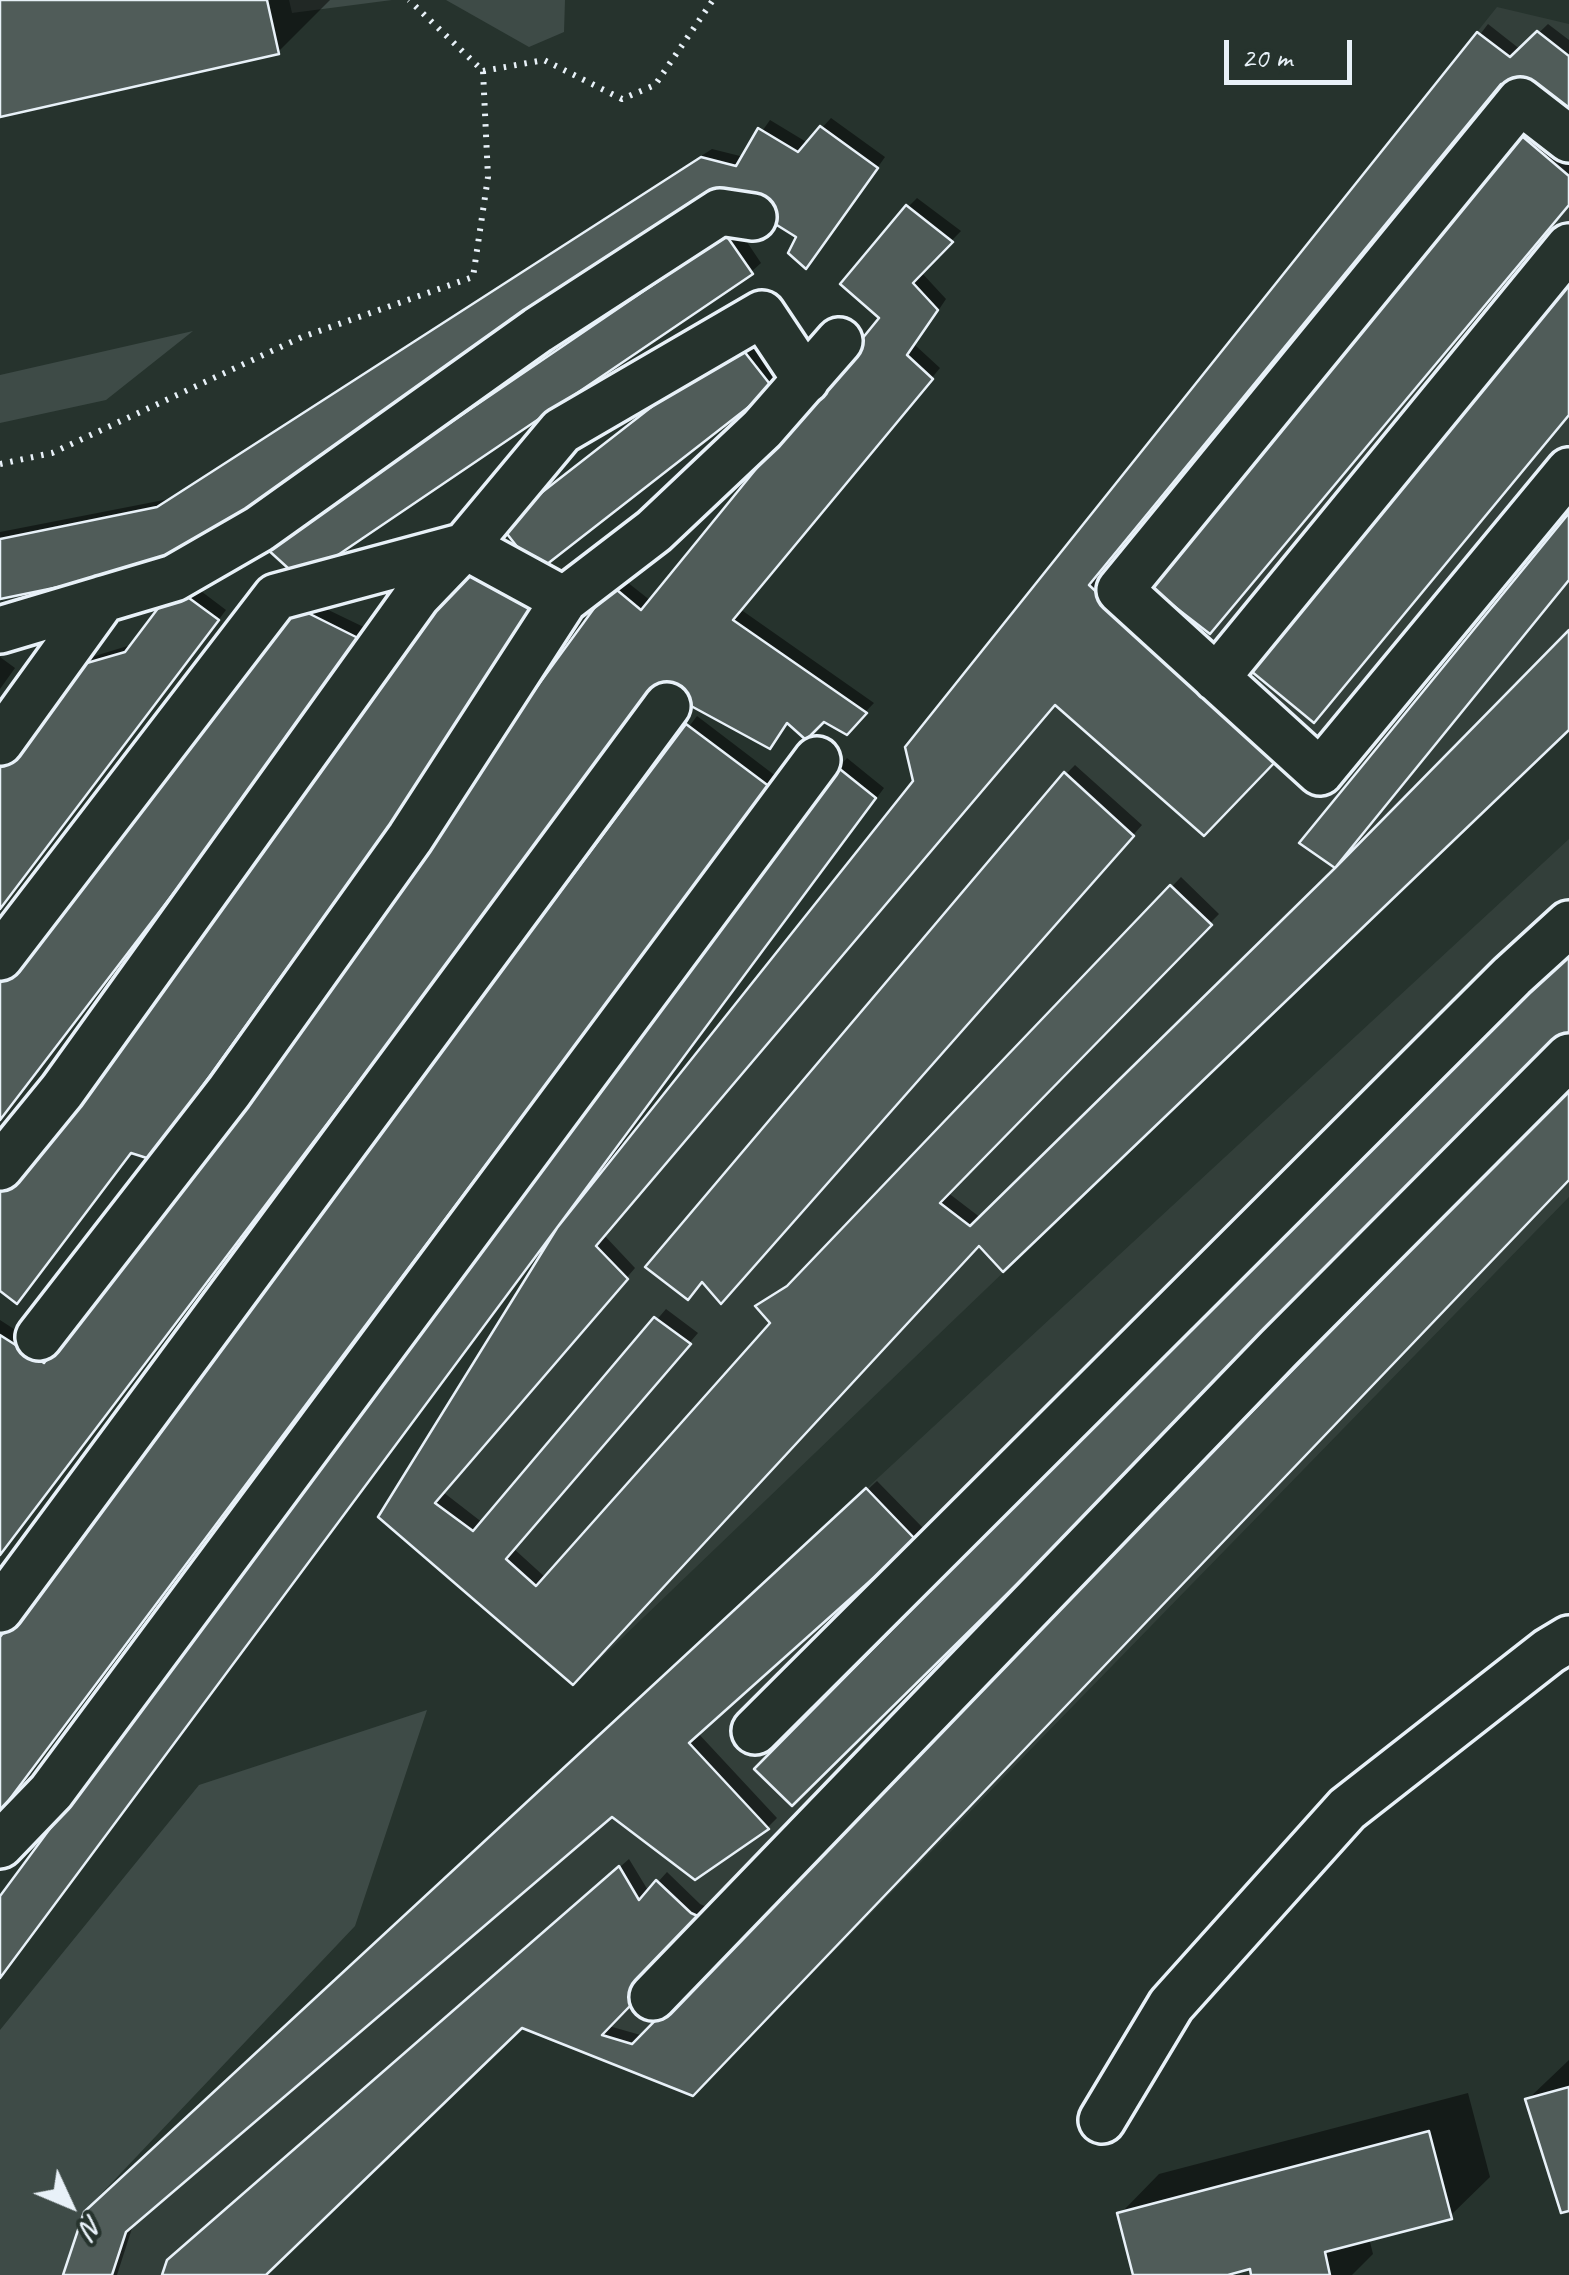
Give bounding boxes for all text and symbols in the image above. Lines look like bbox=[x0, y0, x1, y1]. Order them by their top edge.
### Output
scale bar bbox=[1229, 20, 1356, 82]
text: 20 m bbox=[1241, 38, 1292, 76]
north arrow bbox=[20, 2155, 120, 2255]
text: N bbox=[73, 2208, 111, 2245]

